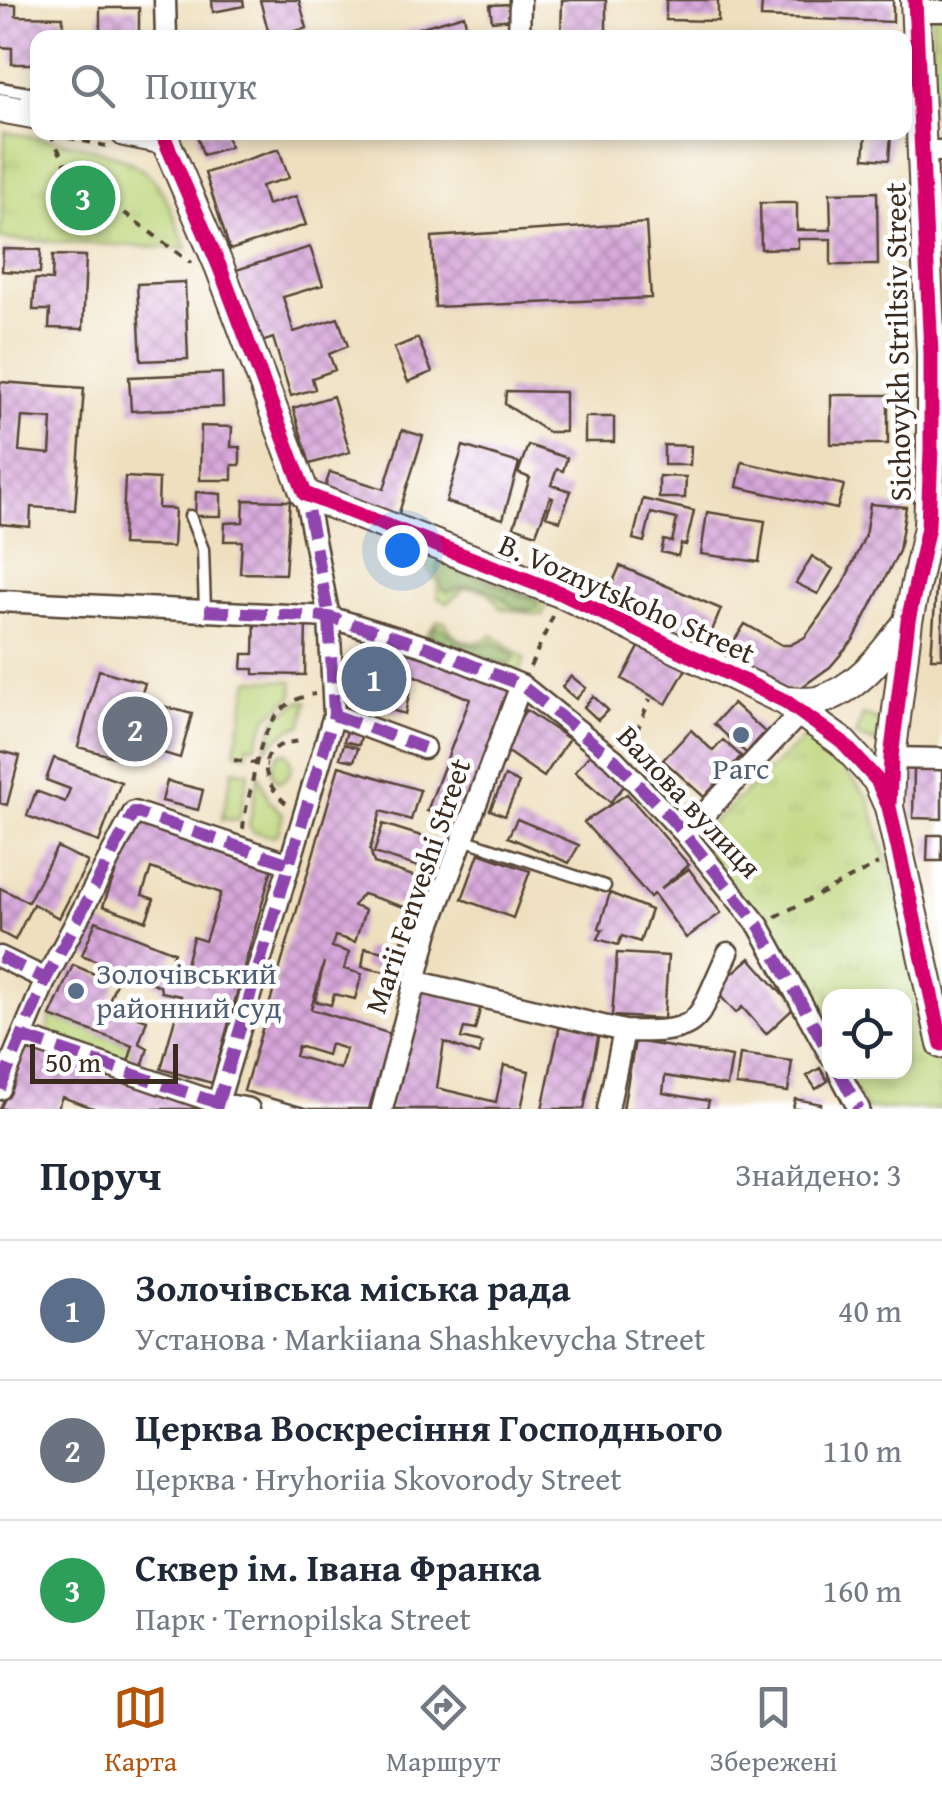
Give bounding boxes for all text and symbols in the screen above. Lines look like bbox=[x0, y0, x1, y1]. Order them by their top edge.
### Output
search box bbox=[30, 30, 912, 140]
text: Пошук bbox=[145, 57, 257, 113]
icon: search bbox=[65, 58, 120, 113]
pin: 3 bbox=[51, 160, 116, 236]
street label: Sichovykh Striltsiv Street bbox=[872, 182, 922, 502]
street label: B. Voznytskoho Street bbox=[492, 522, 763, 674]
your location bbox=[377, 525, 428, 576]
pin: 1 bbox=[342, 642, 406, 716]
pin: 2 bbox=[102, 692, 168, 766]
street label: Валова вулиця bbox=[607, 715, 772, 888]
marker: Рагс bbox=[730, 724, 752, 746]
place label: Рагс bbox=[713, 746, 769, 790]
street label: Marii Fenveshi Street bbox=[353, 752, 481, 1019]
place label: Золочівський районний суд bbox=[96, 951, 282, 1029]
marker: Золочівський районний суд bbox=[65, 980, 87, 1002]
map controls bbox=[822, 989, 912, 1079]
button: locate bbox=[822, 989, 912, 1079]
scale bar bbox=[30, 1039, 178, 1084]
text: 50 m bbox=[45, 1041, 101, 1082]
text: Поруч bbox=[40, 1144, 161, 1205]
text: Знайдено: 3 bbox=[735, 1151, 902, 1198]
text: Золочівська міська рада bbox=[135, 1259, 571, 1315]
text: 1 bbox=[64, 1287, 81, 1334]
text: 40 m bbox=[838, 1287, 902, 1334]
text: Установа · Markiiana Shashkevycha Street bbox=[135, 1315, 705, 1362]
text: Церква Воскресіння Господнього bbox=[135, 1399, 723, 1455]
text: 2 bbox=[64, 1427, 81, 1474]
text: 110 m bbox=[823, 1427, 902, 1474]
text: Церква · Hryhoriia Skovorody Street bbox=[135, 1455, 621, 1502]
text: Сквер ім. Івана Франка bbox=[135, 1539, 542, 1595]
text: 3 bbox=[64, 1567, 81, 1614]
text: 160 m bbox=[823, 1567, 902, 1614]
text: Парк · Ternopilska Street bbox=[135, 1595, 471, 1642]
tab: Карта bbox=[105, 1680, 177, 1781]
tab: Маршрут bbox=[386, 1680, 501, 1781]
tab: Збережені bbox=[710, 1680, 837, 1781]

